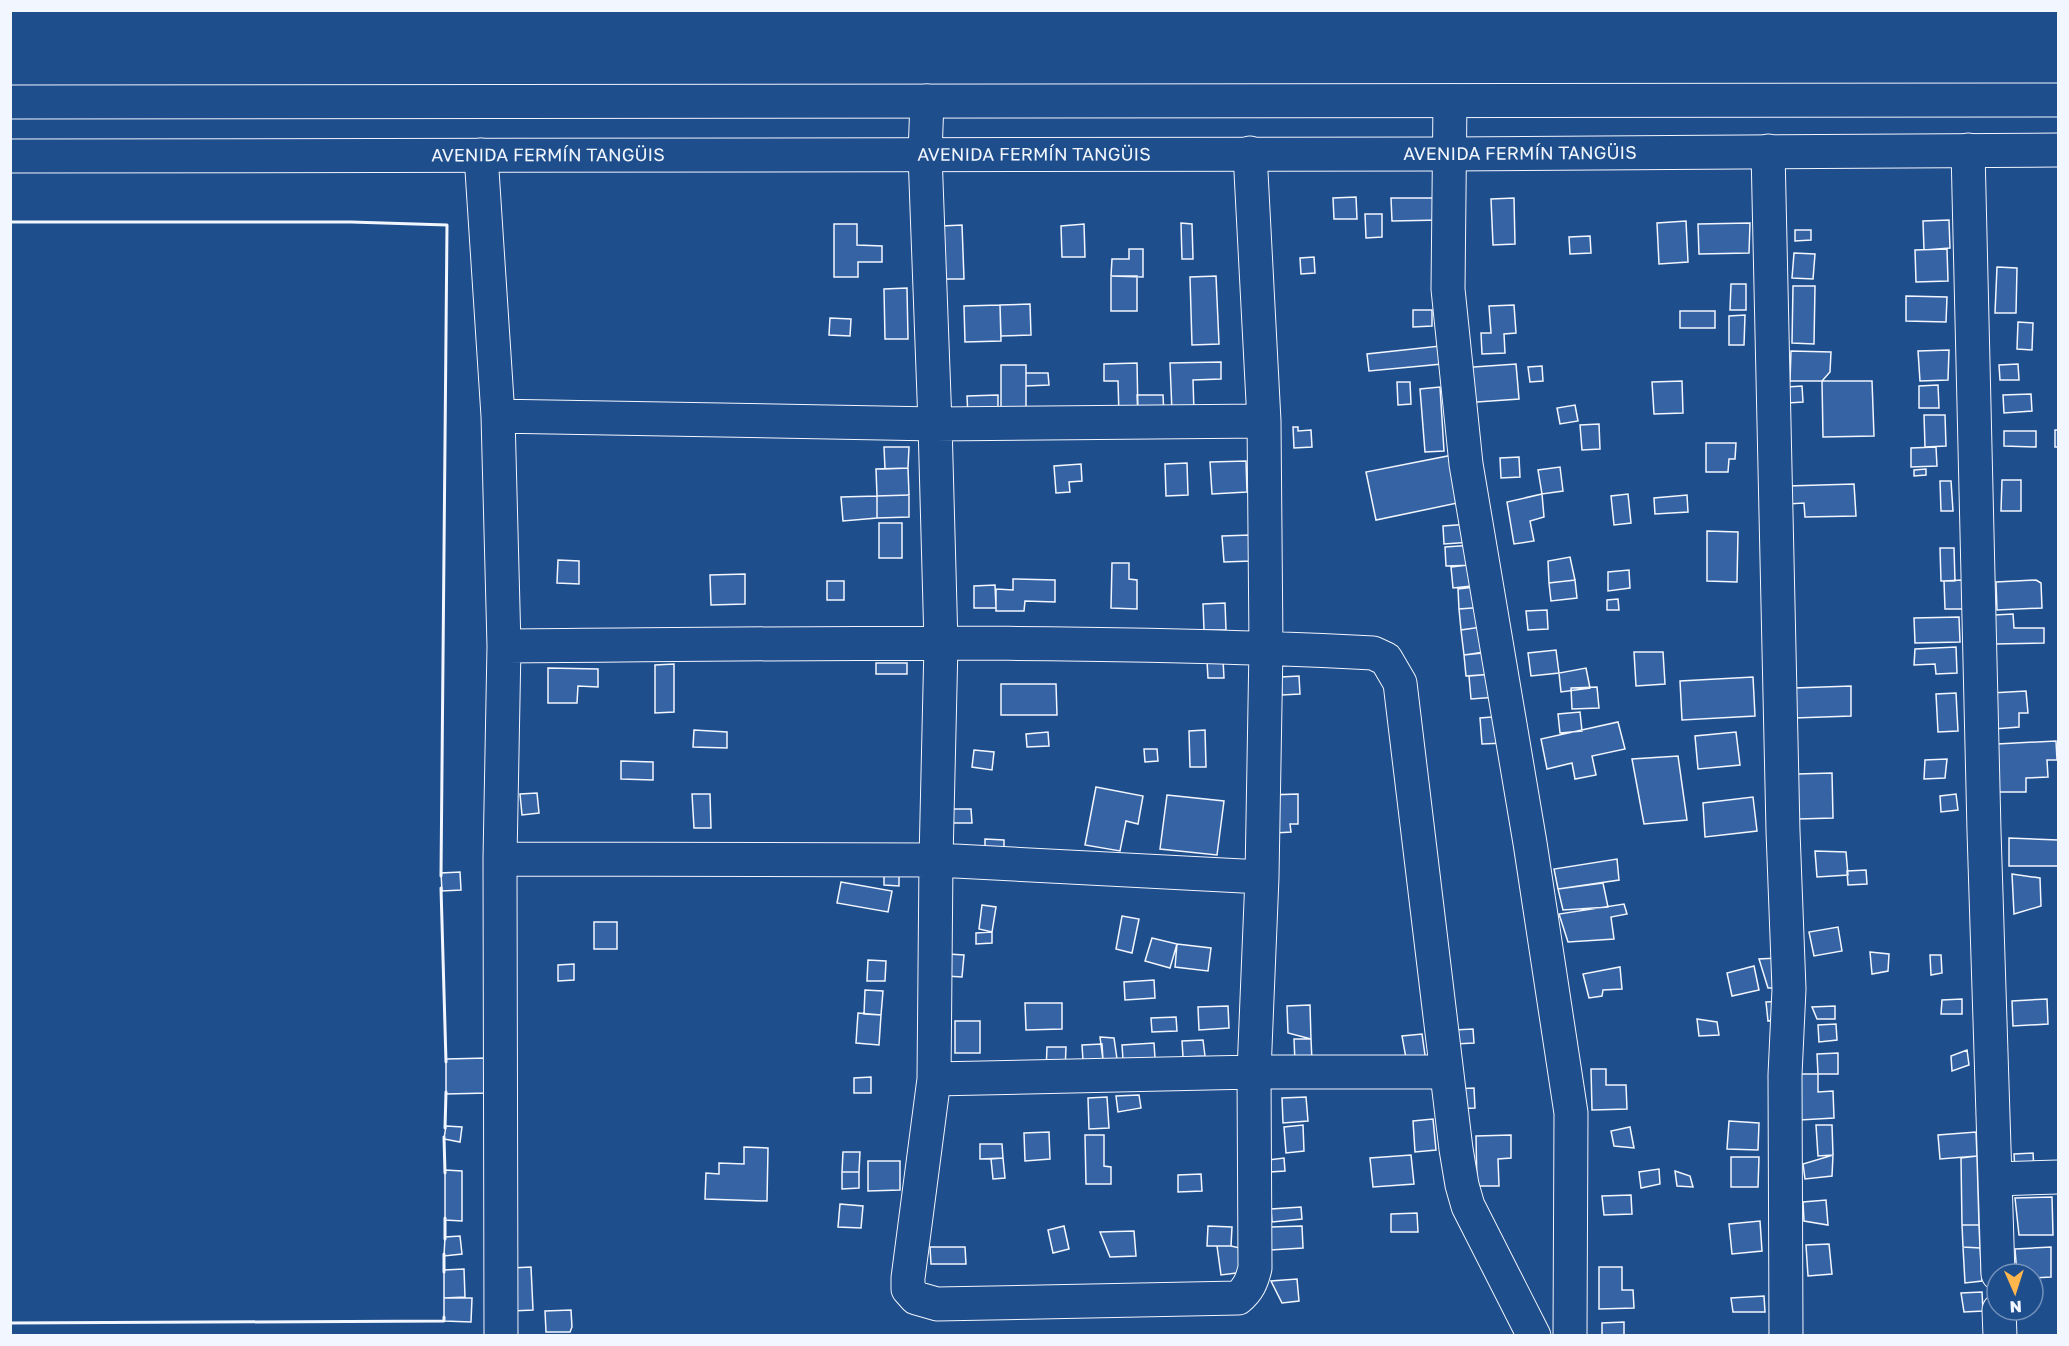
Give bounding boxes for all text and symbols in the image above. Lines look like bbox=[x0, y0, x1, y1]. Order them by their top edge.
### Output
street label: AVENIDA FERMÍN TANGÜIS bbox=[1403, 141, 1637, 164]
street label: AVENIDA FERMÍN TANGÜIS bbox=[917, 142, 1151, 165]
street label: AVENIDA FERMÍN TANGÜIS bbox=[431, 143, 665, 165]
north arrow bbox=[1985, 1262, 2045, 1322]
text: N bbox=[2009, 1297, 2022, 1317]

